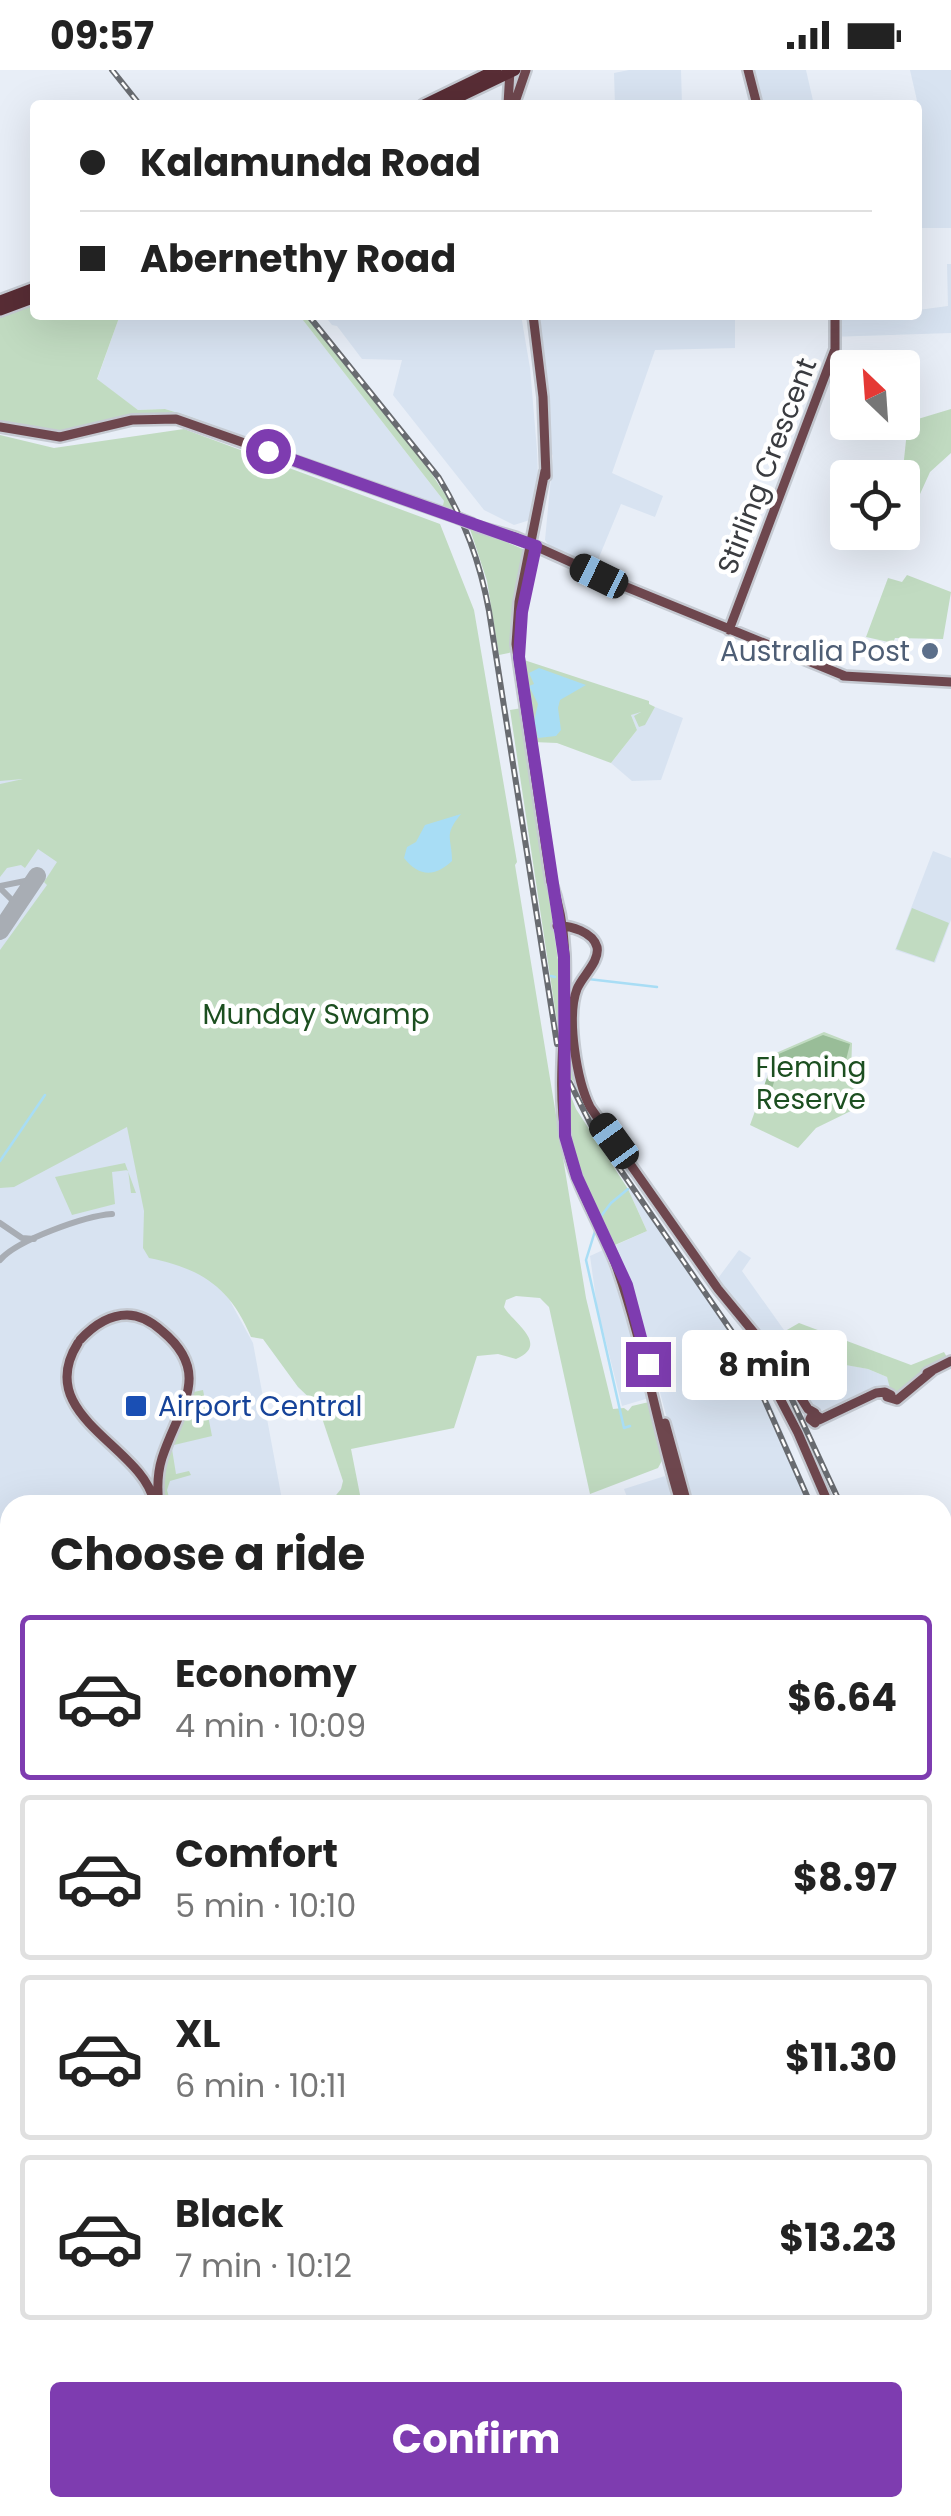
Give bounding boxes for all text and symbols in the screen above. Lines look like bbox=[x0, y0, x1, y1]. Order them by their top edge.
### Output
text: 09:57 bbox=[50, 9, 154, 62]
text: Kalamunda Road bbox=[140, 136, 481, 189]
text: Abernethy Road bbox=[140, 232, 456, 285]
north arrow bbox=[830, 350, 920, 440]
map controls bbox=[830, 350, 920, 550]
street label: Stirling Crescent bbox=[708, 352, 826, 580]
route start bbox=[246, 429, 291, 474]
button: locate bbox=[830, 460, 920, 550]
car bbox=[565, 549, 633, 603]
place label: Australia Post bbox=[720, 632, 910, 671]
marker: Australia Post bbox=[919, 640, 941, 662]
park label: Munday Swamp bbox=[202, 995, 430, 1034]
park label: Fleming Reserve bbox=[756, 1048, 866, 1119]
car bbox=[584, 1108, 644, 1174]
callout: 8 min bbox=[683, 1329, 848, 1399]
route end bbox=[626, 1342, 671, 1387]
text: 8 min bbox=[718, 1342, 811, 1387]
place label: Airport Central bbox=[158, 1387, 363, 1426]
marker: Airport Central bbox=[123, 1393, 149, 1419]
text: Choose a ride bbox=[50, 1523, 365, 1586]
text: Economy bbox=[175, 1647, 357, 1700]
icon: car bbox=[55, 1653, 145, 1743]
text: $6.64 bbox=[787, 1671, 897, 1724]
text: 4 min · 10:09 bbox=[175, 1703, 366, 1748]
text: Comfort bbox=[175, 1827, 338, 1880]
icon: car bbox=[55, 1833, 145, 1923]
text: $8.97 bbox=[793, 1851, 897, 1904]
text: 5 min · 10:10 bbox=[175, 1883, 356, 1928]
text: XL bbox=[175, 2007, 220, 2060]
icon: car bbox=[55, 2013, 145, 2103]
text: $11.30 bbox=[785, 2031, 897, 2084]
text: 6 min · 10:11 bbox=[175, 2063, 347, 2108]
text: Black bbox=[175, 2187, 284, 2240]
icon: car bbox=[55, 2193, 145, 2283]
text: $13.23 bbox=[779, 2211, 897, 2264]
text: 7 min · 10:12 bbox=[175, 2243, 352, 2288]
button: Confirm bbox=[50, 2382, 902, 2497]

